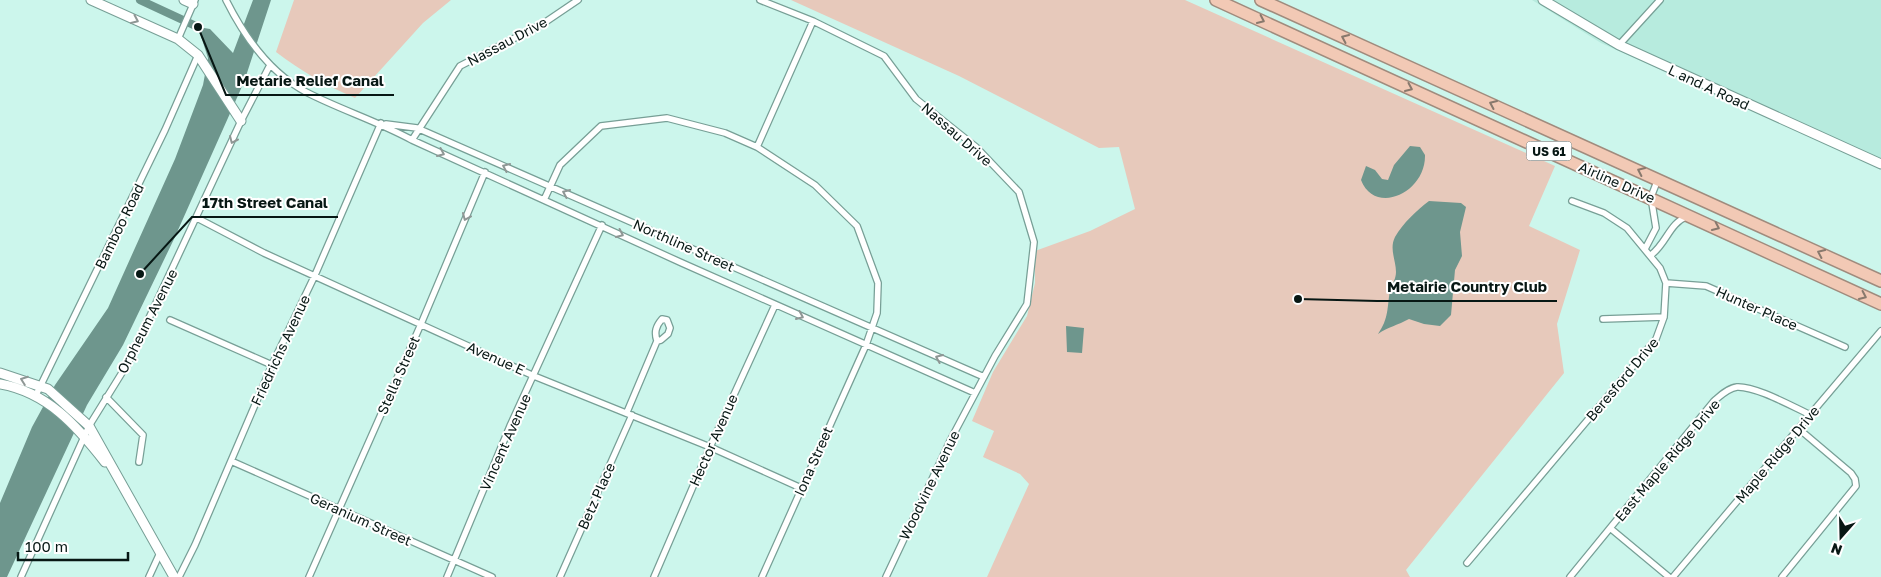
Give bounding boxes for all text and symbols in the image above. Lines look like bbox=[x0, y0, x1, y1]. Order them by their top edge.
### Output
one-way arrow bbox=[130, 13, 139, 24]
street label: Nassau Drive bbox=[464, 13, 550, 69]
one-way arrow bbox=[1256, 14, 1265, 25]
one-way arrow bbox=[1341, 33, 1350, 44]
street label: L and A Road bbox=[1666, 61, 1752, 113]
callout: Metarie Relief Canal bbox=[226, 65, 394, 95]
text: Metarie Relief Canal bbox=[236, 71, 384, 89]
one-way arrow bbox=[1404, 81, 1413, 92]
street label: Nassau Drive bbox=[918, 99, 996, 169]
one-way arrow bbox=[1489, 100, 1498, 111]
one-way arrow bbox=[228, 135, 239, 144]
road number: US 61 bbox=[1526, 142, 1572, 160]
one-way arrow bbox=[436, 146, 445, 157]
street label: Airline Drive bbox=[1576, 158, 1658, 206]
one-way arrow bbox=[502, 162, 511, 173]
one-way arrow bbox=[1637, 167, 1646, 178]
street label: Bamboo Road bbox=[91, 181, 147, 271]
callout: 17th Street Canal bbox=[192, 187, 338, 217]
one-way arrow bbox=[562, 189, 571, 199]
text: 17th Street Canal bbox=[202, 193, 328, 211]
one-way arrow bbox=[461, 212, 472, 221]
street label: Northline Street bbox=[631, 215, 737, 275]
one-way arrow bbox=[1711, 221, 1720, 231]
one-way arrow bbox=[615, 228, 624, 238]
one-way arrow bbox=[1817, 249, 1826, 260]
street label: Orpheum Avenue bbox=[113, 266, 181, 376]
callout: Metairie Country Club bbox=[1377, 271, 1557, 301]
text: Metairie Country Club bbox=[1387, 277, 1547, 295]
street label: Hunter Place bbox=[1714, 282, 1800, 334]
one-way arrow bbox=[1858, 289, 1867, 300]
street label: Friedrichs Avenue bbox=[247, 292, 313, 408]
one-way arrow bbox=[795, 309, 804, 320]
street label: Stella Street bbox=[373, 333, 423, 417]
street label: Beresford Drive bbox=[1582, 334, 1662, 424]
street label: Avenue E bbox=[464, 338, 528, 378]
one-way arrow bbox=[935, 354, 944, 364]
one-way arrow bbox=[20, 376, 29, 386]
street label: Vincent Avenue bbox=[476, 391, 534, 493]
street label: Hector Avenue bbox=[685, 391, 741, 489]
street label: East Maple Ridge Drive bbox=[1611, 395, 1723, 525]
street label: Maple Ridge Drive bbox=[1731, 402, 1823, 506]
street label: Iona Street bbox=[790, 424, 836, 498]
street label: Woodvine Avenue bbox=[895, 428, 963, 542]
street label: Betz Place bbox=[574, 460, 618, 532]
street label: Geranium Street bbox=[308, 489, 414, 549]
north arrow bbox=[1816, 512, 1866, 562]
scale bar bbox=[18, 530, 128, 562]
text: 100 m bbox=[25, 537, 68, 555]
text: N bbox=[1828, 540, 1844, 559]

